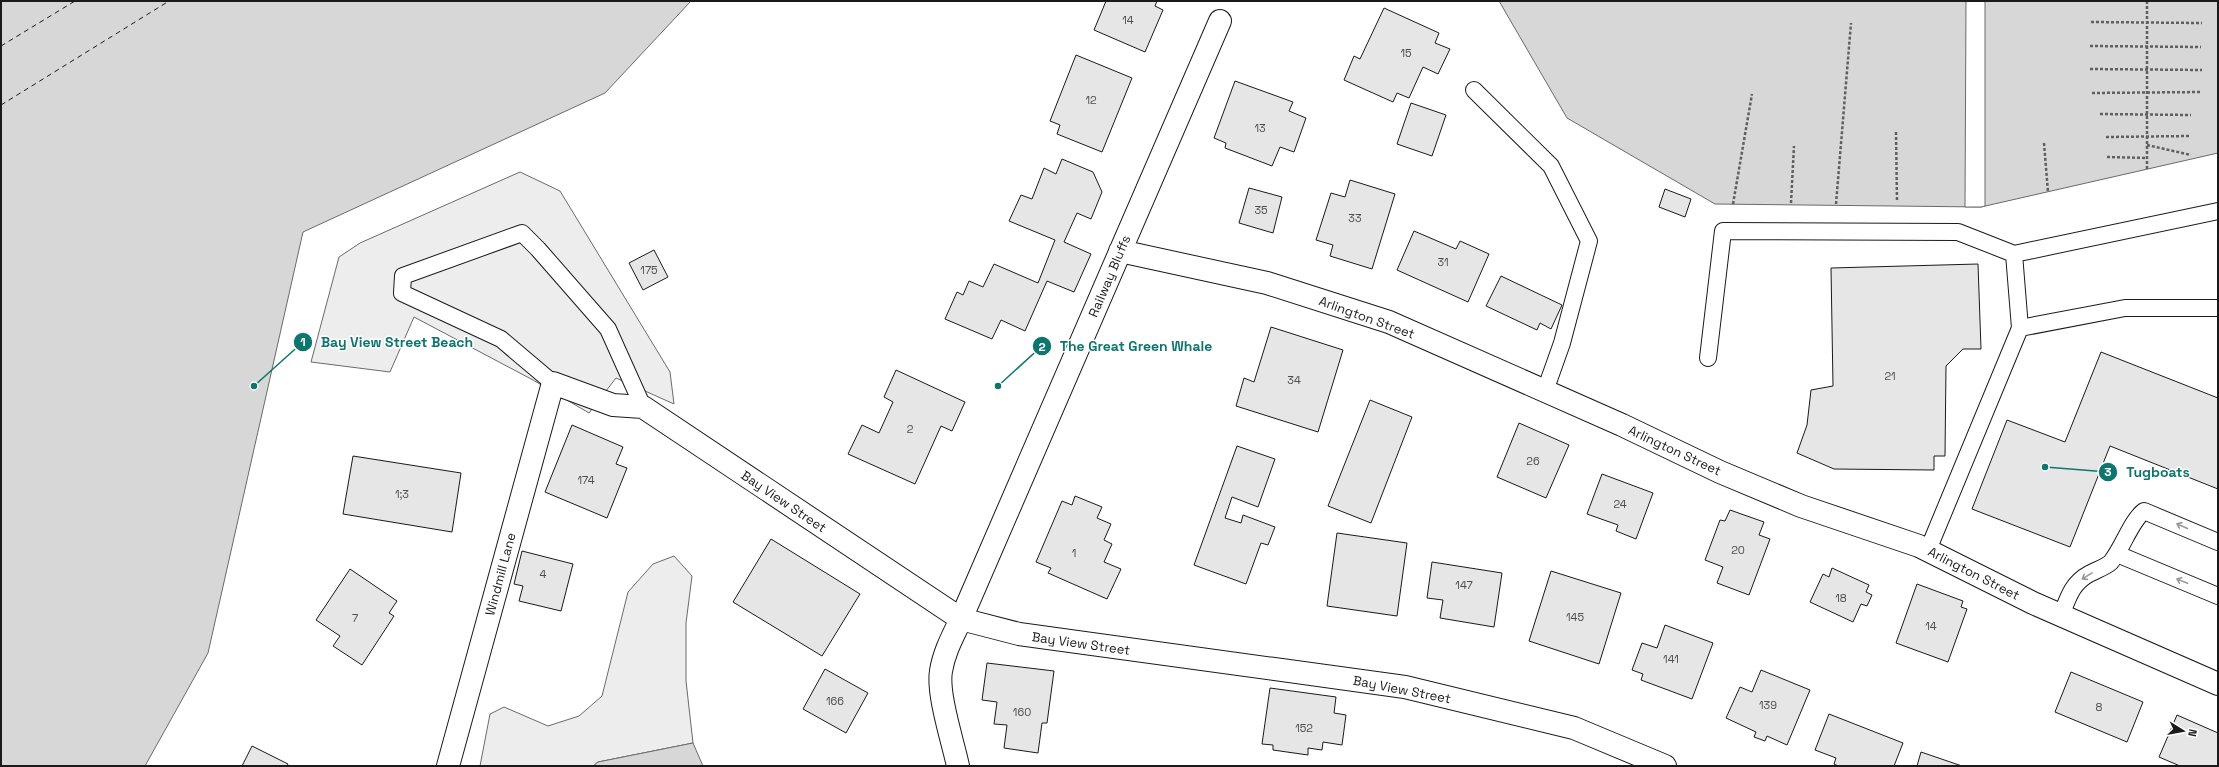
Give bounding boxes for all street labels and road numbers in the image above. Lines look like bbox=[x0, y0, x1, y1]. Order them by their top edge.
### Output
street label: Railway Bluffs bbox=[1085, 233, 1134, 320]
street label: Arlington Street bbox=[1317, 292, 1417, 343]
street label: Arlington Street bbox=[1626, 421, 1724, 479]
street label: Bay View Street bbox=[738, 467, 830, 536]
street label: Windmill Lane bbox=[481, 531, 520, 617]
street label: Arlington Street bbox=[1925, 543, 2022, 604]
street label: Bay View Street bbox=[1031, 628, 1131, 659]
street label: Bay View Street bbox=[1352, 672, 1452, 707]

